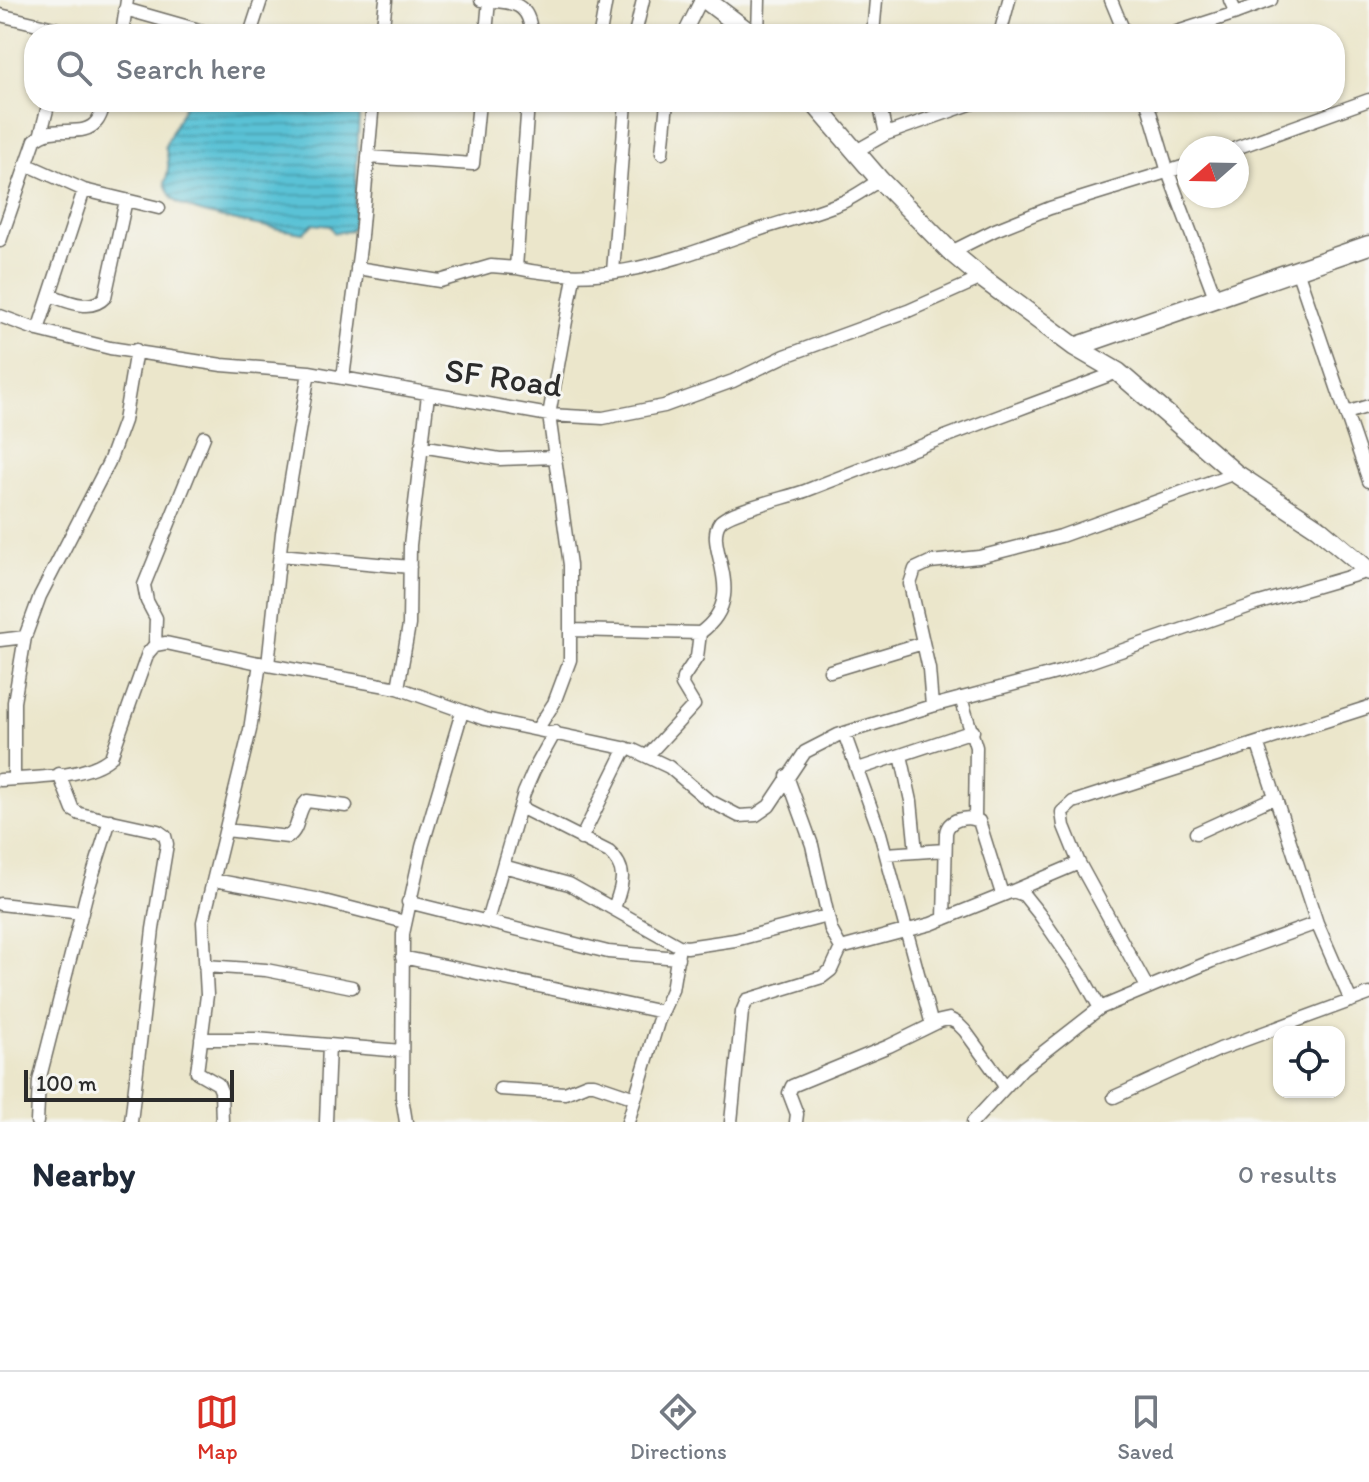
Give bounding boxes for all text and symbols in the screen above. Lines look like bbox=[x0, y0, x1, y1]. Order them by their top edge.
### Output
search box bbox=[24, 24, 1345, 112]
icon: search bbox=[52, 46, 96, 90]
text: Search here bbox=[116, 50, 266, 87]
north arrow bbox=[1177, 136, 1249, 208]
street label: SF Road bbox=[443, 349, 566, 406]
map controls bbox=[1273, 1026, 1345, 1098]
button: locate bbox=[1273, 1026, 1345, 1098]
scale bar bbox=[24, 1066, 234, 1102]
text: 100 m bbox=[36, 1070, 97, 1097]
text: Nearby bbox=[32, 1154, 135, 1195]
text: 0 results bbox=[1238, 1158, 1337, 1190]
tab: Map bbox=[195, 1390, 239, 1465]
tab: Directions bbox=[630, 1390, 727, 1465]
tab: Saved bbox=[1117, 1390, 1174, 1465]

